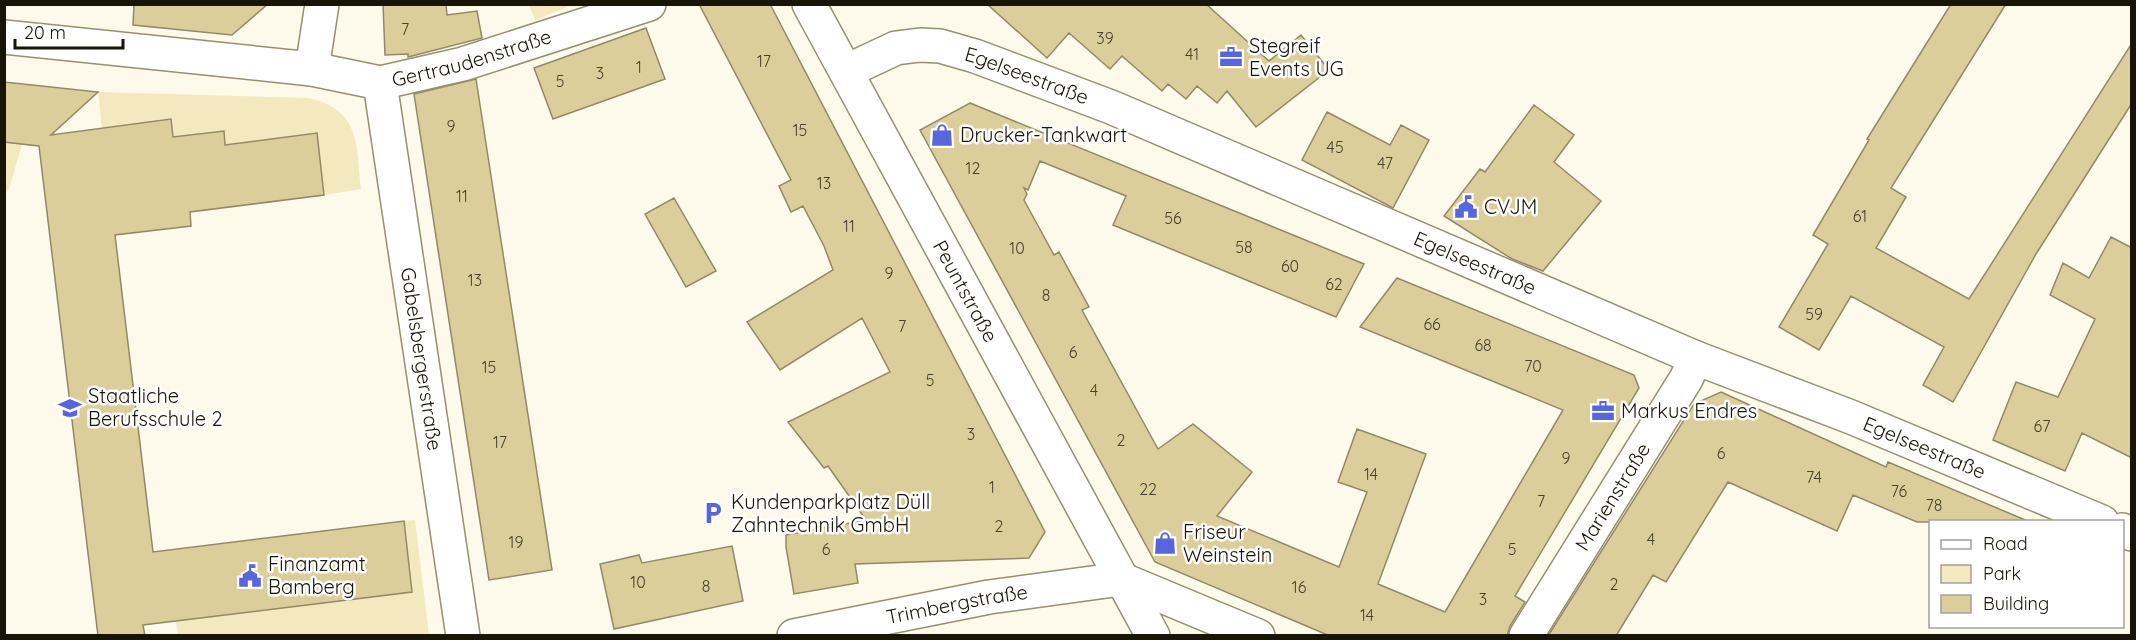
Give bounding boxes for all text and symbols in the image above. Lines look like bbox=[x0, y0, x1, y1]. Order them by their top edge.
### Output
scale bar bbox=[15, 12, 123, 50]
house number: 7 bbox=[401, 19, 409, 39]
text: 20 m bbox=[24, 21, 66, 44]
street label: Gertraudenstraße bbox=[389, 23, 554, 92]
house number: 39 bbox=[1096, 28, 1114, 48]
place label: Stegreif Events UG bbox=[1249, 33, 1344, 81]
street label: Egelseestraße bbox=[962, 41, 1092, 110]
house number: 41 bbox=[1185, 44, 1199, 64]
office icon: Stegreif Events UG bbox=[1218, 44, 1244, 70]
house number: 17 bbox=[757, 51, 771, 71]
house number: 1 bbox=[636, 57, 642, 77]
house number: 3 bbox=[596, 63, 604, 83]
house number: 5 bbox=[556, 71, 564, 91]
house number: 9 bbox=[447, 116, 456, 136]
house number: 15 bbox=[793, 120, 807, 140]
shop icon: Drucker-Tankwart bbox=[929, 122, 955, 148]
place label: Drucker-Tankwart bbox=[960, 122, 1127, 147]
house number: 45 bbox=[1326, 137, 1344, 157]
house number: 47 bbox=[1377, 153, 1393, 173]
house number: 12 bbox=[966, 158, 981, 178]
house number: 13 bbox=[817, 173, 831, 193]
house number: 11 bbox=[456, 186, 468, 206]
public building icon: CVJM bbox=[1453, 194, 1479, 220]
place label: CVJM bbox=[1484, 194, 1537, 219]
house number: 61 bbox=[1853, 206, 1867, 226]
house number: 56 bbox=[1164, 208, 1182, 228]
house number: 11 bbox=[843, 216, 855, 236]
street label: Egelseestraße bbox=[1410, 225, 1540, 300]
street label: Peuntstraße bbox=[928, 236, 1004, 346]
house number: 58 bbox=[1235, 237, 1253, 257]
house number: 10 bbox=[1009, 238, 1025, 258]
house number: 60 bbox=[1281, 256, 1299, 276]
house number: 9 bbox=[885, 263, 894, 283]
street label: Gabelsbergerstraße bbox=[396, 266, 448, 452]
house number: 13 bbox=[468, 270, 482, 290]
house number: 62 bbox=[1325, 274, 1343, 294]
house number: 8 bbox=[1042, 285, 1050, 305]
house number: 59 bbox=[1805, 304, 1823, 324]
house number: 66 bbox=[1423, 314, 1441, 334]
house number: 7 bbox=[898, 316, 906, 336]
house number: 68 bbox=[1474, 335, 1492, 355]
house number: 6 bbox=[1069, 342, 1078, 362]
house number: 70 bbox=[1524, 356, 1542, 376]
house number: 15 bbox=[482, 357, 496, 377]
house number: 5 bbox=[926, 370, 934, 390]
house number: 4 bbox=[1090, 380, 1098, 400]
place label: Staatliche Berufsschule 2 bbox=[88, 383, 223, 431]
school or university icon: Staatliche Berufsschule 2 bbox=[57, 395, 83, 421]
office icon: Markus Endres bbox=[1590, 398, 1616, 424]
place label: Markus Endres bbox=[1621, 398, 1757, 423]
street label: Egelseestraße bbox=[1860, 411, 1990, 484]
house number: 67 bbox=[2034, 416, 2050, 436]
house number: 3 bbox=[967, 424, 975, 444]
house number: 2 bbox=[1117, 430, 1126, 450]
house number: 17 bbox=[493, 432, 507, 452]
street label: Marienstraße bbox=[1569, 438, 1655, 555]
house number: 6 bbox=[1717, 443, 1726, 463]
house number: 9 bbox=[1562, 448, 1571, 468]
house number: 14 bbox=[1364, 464, 1378, 484]
house number: 74 bbox=[1806, 467, 1822, 487]
house number: 1 bbox=[989, 477, 995, 497]
house number: 22 bbox=[1139, 479, 1157, 499]
house number: 76 bbox=[1891, 481, 1908, 501]
place label: Kundenparkplatz Düll Zahntechnik GmbH bbox=[731, 489, 930, 537]
house number: 7 bbox=[1537, 491, 1545, 511]
house number: 78 bbox=[1926, 495, 1942, 515]
parking icon: Kundenparkplatz Düll Zahntechnik GmbH bbox=[700, 500, 726, 526]
house number: 2 bbox=[995, 516, 1004, 536]
place label: Friseur Weinstein bbox=[1183, 519, 1272, 567]
legend bbox=[1929, 520, 2124, 628]
house number: 4 bbox=[1647, 529, 1655, 549]
shop icon: Friseur Weinstein bbox=[1152, 530, 1178, 556]
house number: 19 bbox=[509, 532, 523, 552]
text: Road bbox=[1983, 532, 2028, 555]
house number: 6 bbox=[822, 539, 831, 559]
house number: 5 bbox=[1508, 539, 1516, 559]
place label: Finanzamt Bamberg bbox=[268, 551, 366, 599]
text: Park bbox=[1983, 562, 2021, 585]
public building icon: Finanzamt Bamberg bbox=[237, 563, 263, 589]
house number: 10 bbox=[630, 572, 646, 592]
house number: 2 bbox=[1610, 574, 1619, 594]
house number: 8 bbox=[702, 576, 710, 596]
house number: 16 bbox=[1292, 577, 1307, 597]
street label: Trimbergstraße bbox=[884, 579, 1029, 629]
house number: 3 bbox=[1479, 589, 1487, 609]
text: Building bbox=[1983, 592, 2049, 615]
house number: 14 bbox=[1360, 605, 1374, 625]

